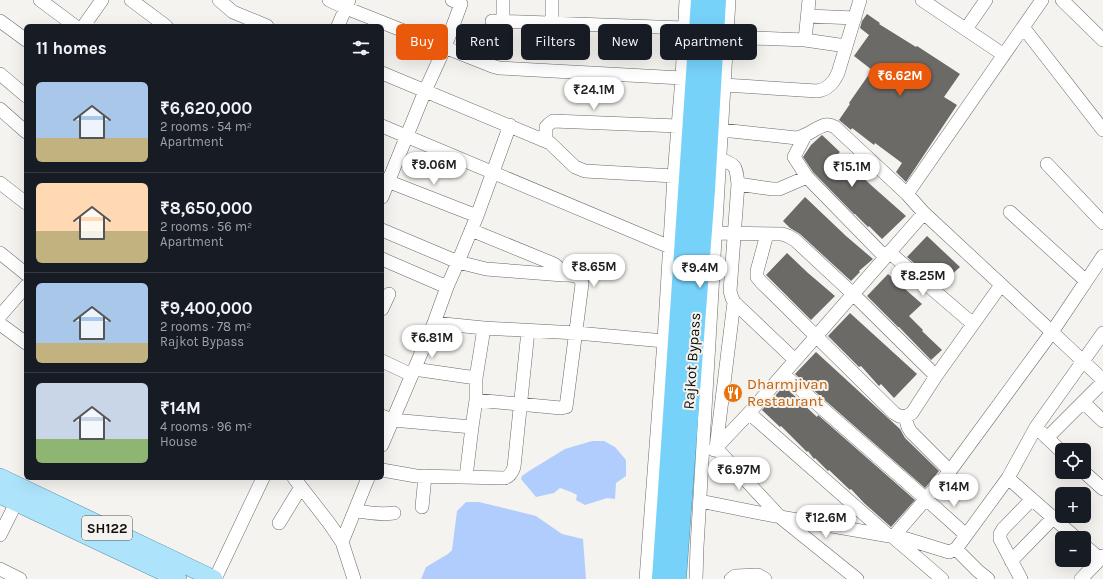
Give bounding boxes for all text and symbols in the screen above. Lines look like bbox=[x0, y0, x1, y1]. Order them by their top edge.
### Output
chip: Buy bbox=[396, 24, 448, 60]
chip: Rent bbox=[456, 24, 513, 60]
chip: Filters bbox=[521, 24, 590, 60]
chip: New bbox=[598, 24, 652, 60]
chip: Apartment bbox=[660, 24, 757, 60]
icon: filters bbox=[350, 37, 372, 59]
text: 11 homes bbox=[36, 38, 107, 58]
pin: ₹6.62M bbox=[867, 63, 933, 97]
text: ₹6.62M bbox=[877, 68, 923, 83]
pin: ₹24.1M bbox=[561, 77, 627, 111]
text: ₹24.1M bbox=[573, 82, 615, 97]
icon: home bbox=[68, 98, 116, 146]
text: ₹6,620,000 bbox=[160, 98, 252, 118]
text: 2 rooms · 54 m² bbox=[160, 119, 252, 134]
text: Apartment bbox=[160, 134, 223, 149]
pin: ₹9.06M bbox=[401, 152, 467, 186]
pin: ₹15.1M bbox=[819, 154, 885, 188]
text: ₹9.06M bbox=[411, 157, 457, 172]
text: ₹15.1M bbox=[833, 159, 871, 174]
text: ₹8,650,000 bbox=[160, 198, 253, 218]
icon: home bbox=[68, 199, 116, 247]
text: 2 rooms · 56 m² bbox=[160, 219, 252, 234]
text: Apartment bbox=[160, 234, 223, 249]
pin: ₹8.65M bbox=[561, 254, 627, 288]
pin: ₹9.4M bbox=[672, 255, 728, 289]
text: ₹8.65M bbox=[571, 259, 617, 274]
text: ₹9.4M bbox=[681, 260, 719, 275]
pin: ₹8.25M bbox=[890, 263, 956, 297]
text: ₹8.25M bbox=[900, 268, 946, 283]
text: ₹9,400,000 bbox=[160, 298, 253, 318]
icon: home bbox=[68, 299, 116, 347]
street label: Rajkot Bypass bbox=[680, 312, 704, 410]
text: 2 rooms · 78 m² bbox=[160, 319, 252, 334]
pin: ₹6.81M bbox=[399, 325, 465, 359]
text: ₹6.81M bbox=[411, 330, 453, 345]
text: Rajkot Bypass bbox=[160, 334, 244, 349]
place label: Dharmjivan Restaurant bbox=[747, 375, 828, 410]
restaurant icon: Dharmjivan Restaurant bbox=[722, 382, 744, 404]
text: ₹14M bbox=[160, 398, 201, 418]
icon: home bbox=[68, 399, 116, 447]
text: 4 rooms · 96 m² bbox=[160, 419, 252, 434]
text: House bbox=[160, 434, 197, 449]
map controls bbox=[1055, 443, 1091, 567]
button: locate bbox=[1055, 443, 1091, 479]
pin: ₹6.97M bbox=[706, 457, 772, 491]
text: ₹6.97M bbox=[717, 462, 761, 477]
pin: ₹14M bbox=[930, 474, 978, 508]
text: ₹14M bbox=[938, 479, 970, 494]
button: + bbox=[1055, 487, 1091, 523]
pin: ₹12.6M bbox=[793, 505, 859, 539]
text: ₹12.6M bbox=[805, 510, 847, 525]
road number: SH122 bbox=[82, 516, 132, 540]
button: − bbox=[1055, 531, 1091, 567]

